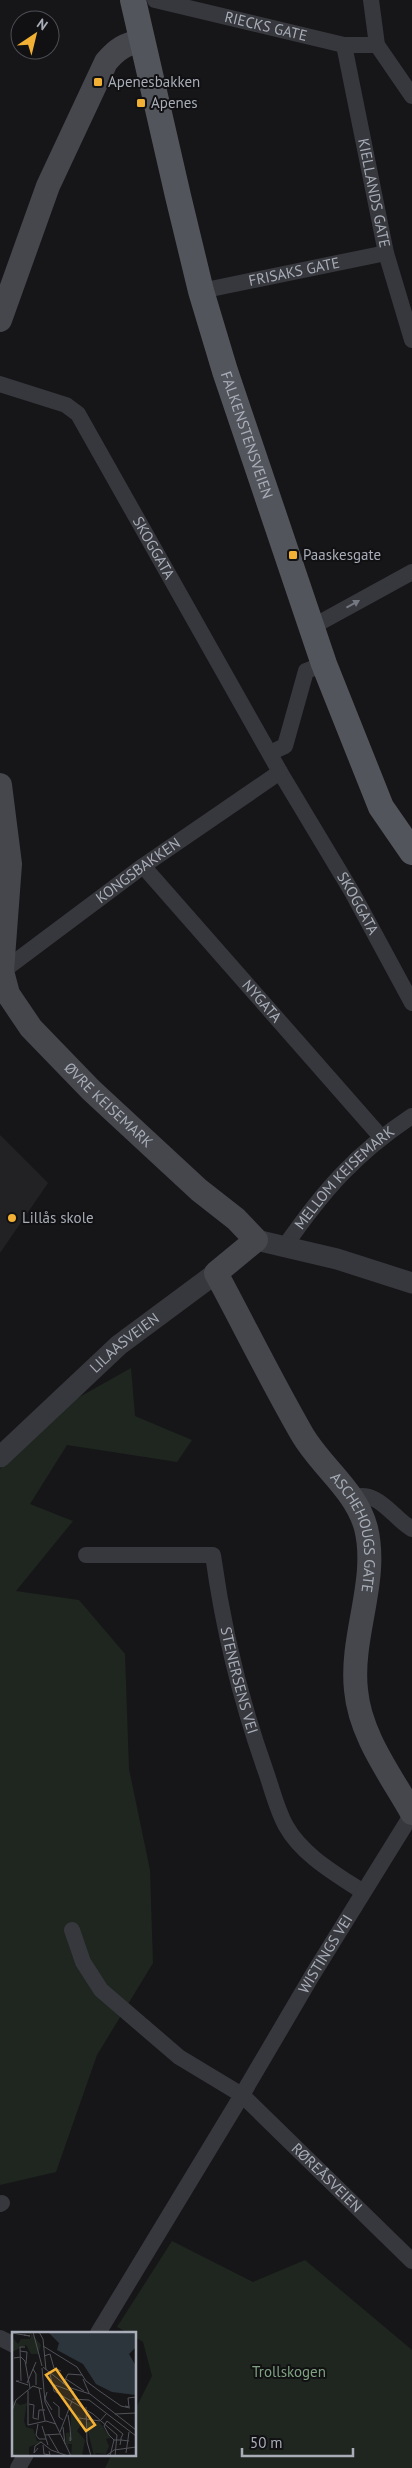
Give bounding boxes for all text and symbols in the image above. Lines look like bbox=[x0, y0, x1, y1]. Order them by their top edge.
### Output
street label: RIECKS GATE bbox=[223, 7, 309, 45]
north arrow bbox=[10, 10, 60, 60]
text: N bbox=[34, 14, 51, 34]
place label: Apenesbakken bbox=[108, 72, 200, 91]
marker: Apenesbakken bbox=[92, 76, 104, 88]
place label: Apenes bbox=[151, 93, 198, 112]
marker: Apenes bbox=[135, 97, 147, 109]
street label: KIELLANDS GATE bbox=[354, 137, 395, 249]
street label: FRISAKS GATE bbox=[247, 253, 341, 290]
street label: FALKENSTENSVEIEN bbox=[217, 369, 277, 501]
street label: SKOGGATA bbox=[129, 513, 179, 583]
place label: Paaskesgate bbox=[303, 545, 381, 564]
marker: Paaskesgate bbox=[287, 549, 299, 561]
one-way arrow bbox=[346, 600, 360, 609]
street label: KONGSBAKKEN bbox=[92, 833, 184, 907]
street label: SKOGGATA bbox=[333, 868, 383, 938]
street label: NYGATA bbox=[238, 976, 286, 1026]
street label: ØVRE KEISEMARK bbox=[60, 1058, 157, 1152]
street label: MELLOM KEISEMARK bbox=[290, 1122, 398, 1233]
place label: Lillås skole bbox=[22, 1208, 94, 1227]
marker: Lillås skole bbox=[6, 1212, 18, 1224]
street label: LILAASVEIEN bbox=[85, 1308, 163, 1377]
street label: ASCHEHOUGS GATE bbox=[327, 1468, 379, 1594]
street label: STENERSENS VEI bbox=[217, 1625, 263, 1736]
street label: WISTINGS VEI bbox=[294, 1911, 357, 1997]
street label: RØREÅSVEIEN bbox=[288, 2139, 366, 2216]
inset map bbox=[12, 2332, 136, 2456]
park label: Trollskogen bbox=[252, 2362, 326, 2381]
scale bar bbox=[242, 2426, 353, 2458]
text: 50 m bbox=[250, 2433, 283, 2452]

